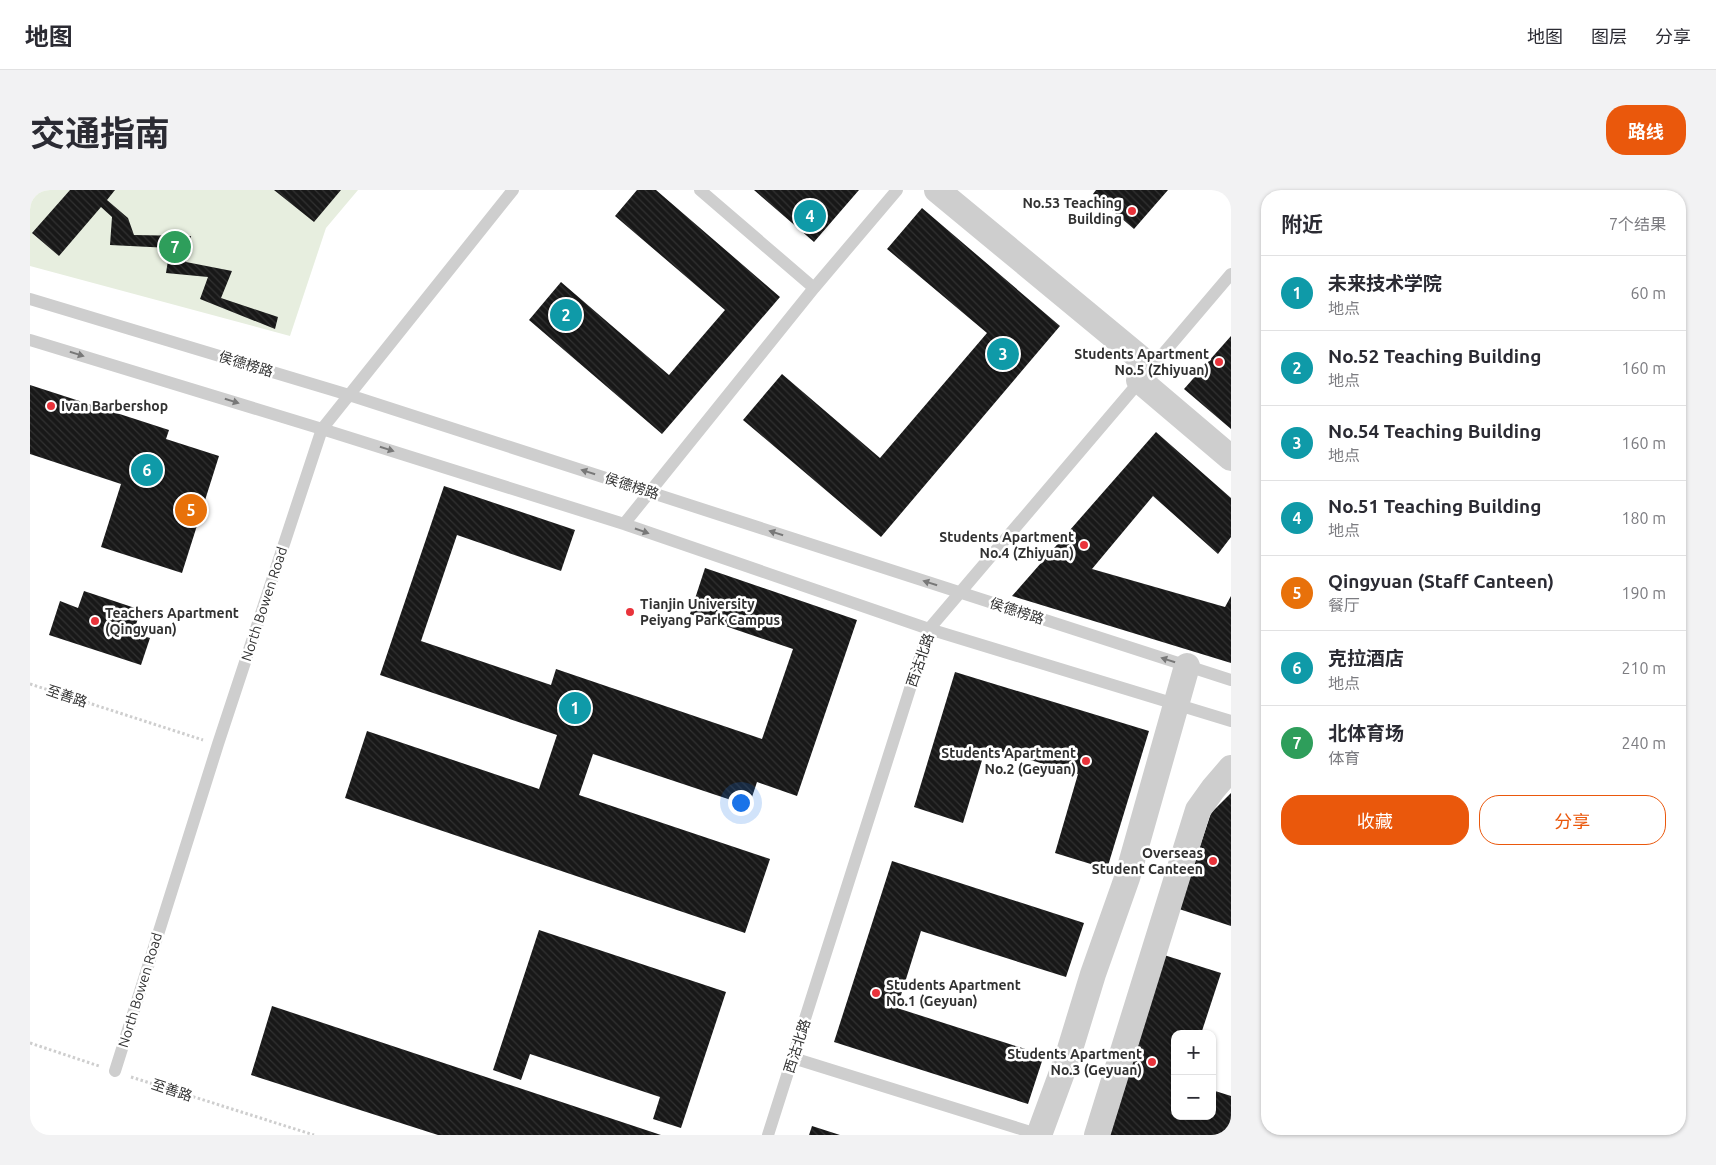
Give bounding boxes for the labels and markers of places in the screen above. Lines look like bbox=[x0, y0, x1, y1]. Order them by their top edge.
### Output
place label: No.53 Teaching Building bbox=[1022, 195, 1122, 227]
pin: 4 bbox=[794, 197, 826, 235]
marker: No.53 Teaching Building bbox=[1126, 205, 1138, 217]
pin: 7 bbox=[159, 228, 191, 266]
pin: 2 bbox=[550, 296, 582, 334]
pin: 3 bbox=[987, 335, 1019, 373]
place label: Students Apartment No.5 (Zhiyuan) bbox=[1074, 346, 1209, 378]
marker: Students Apartment No.5 (Zhiyuan) bbox=[1213, 356, 1225, 368]
place label: Ivan Barbershop bbox=[61, 398, 168, 414]
marker: Ivan Barbershop bbox=[45, 400, 57, 412]
pin: 6 bbox=[131, 451, 163, 489]
pin: 5 bbox=[175, 491, 207, 529]
place label: Students Apartment No.4 (Zhiyuan) bbox=[939, 529, 1074, 561]
marker: Students Apartment No.4 (Zhiyuan) bbox=[1078, 539, 1090, 551]
place label: Tianjin University Peiyang Park Campus bbox=[640, 596, 781, 628]
place label: Teachers Apartment (Qingyuan) bbox=[105, 605, 239, 637]
marker: Tianjin University Peiyang Park Campus bbox=[624, 606, 636, 618]
marker: Teachers Apartment (Qingyuan) bbox=[89, 615, 101, 627]
pin: 1 bbox=[559, 689, 591, 727]
place label: Students Apartment No.2 (Geyuan) bbox=[941, 745, 1076, 777]
marker: Students Apartment No.2 (Geyuan) bbox=[1080, 755, 1092, 767]
place label: Overseas Student Canteen bbox=[1092, 845, 1203, 877]
marker: Overseas Student Canteen bbox=[1207, 855, 1219, 867]
place label: Students Apartment No.1 (Geyuan) bbox=[886, 977, 1021, 1009]
marker: Students Apartment No.1 (Geyuan) bbox=[870, 987, 882, 999]
place label: Students Apartment No.3 (Geyuan) bbox=[1007, 1046, 1142, 1078]
marker: Students Apartment No.3 (Geyuan) bbox=[1146, 1056, 1158, 1068]

